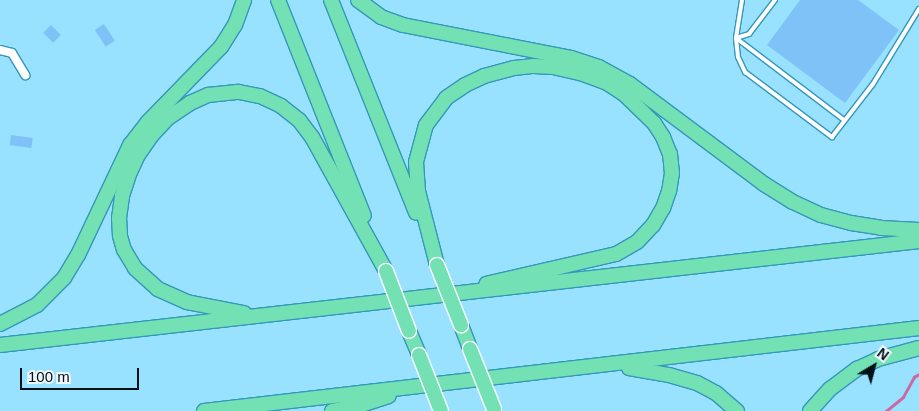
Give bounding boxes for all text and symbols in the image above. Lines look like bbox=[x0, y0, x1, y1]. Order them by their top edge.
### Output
north arrow bbox=[849, 341, 899, 391]
text: N bbox=[874, 345, 892, 363]
scale bar bbox=[22, 358, 141, 390]
text: 100 m bbox=[28, 368, 70, 385]

